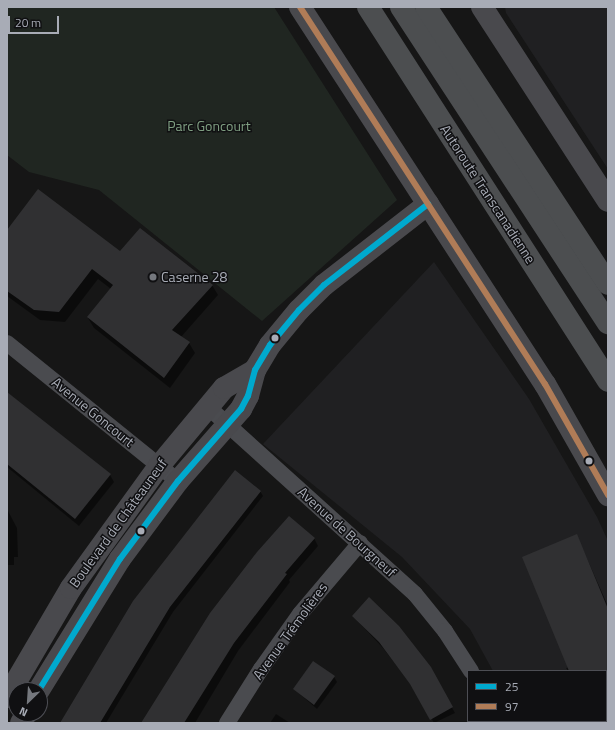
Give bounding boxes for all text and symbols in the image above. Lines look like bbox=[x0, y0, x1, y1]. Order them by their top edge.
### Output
scale bar bbox=[10, 8, 61, 34]
text: 20 m bbox=[15, 13, 41, 32]
park label: Parc Goncourt bbox=[167, 118, 251, 134]
street label: Autoroute Transcanadienne bbox=[437, 121, 539, 267]
place label: Caserne 28 bbox=[161, 269, 227, 285]
marker: Caserne 28 bbox=[148, 272, 158, 282]
unlabelled marker bbox=[270, 333, 280, 343]
street label: Avenue Goncourt bbox=[48, 374, 138, 450]
street label: Boulevard de Châteauneuf bbox=[66, 455, 170, 591]
unlabelled marker bbox=[584, 456, 594, 466]
street label: Avenue de Bourgneuf bbox=[294, 483, 400, 581]
unlabelled marker bbox=[136, 526, 146, 536]
street label: Avenue Trémolières bbox=[249, 579, 331, 683]
legend bbox=[467, 670, 607, 722]
text: 25 bbox=[505, 677, 518, 696]
north arrow bbox=[8, 682, 48, 722]
text: 97 bbox=[505, 697, 518, 716]
text: N bbox=[17, 703, 30, 721]

